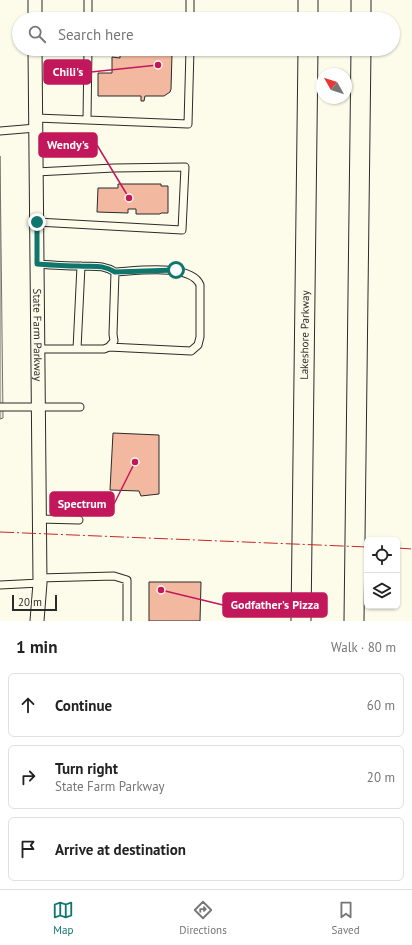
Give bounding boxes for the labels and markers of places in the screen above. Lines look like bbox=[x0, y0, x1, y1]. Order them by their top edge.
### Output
callout: Chili's bbox=[44, 60, 91, 84]
callout: Wendy's bbox=[39, 133, 97, 157]
callout: Spectrum bbox=[50, 492, 114, 516]
callout: Godfather's Pizza bbox=[223, 593, 327, 617]

